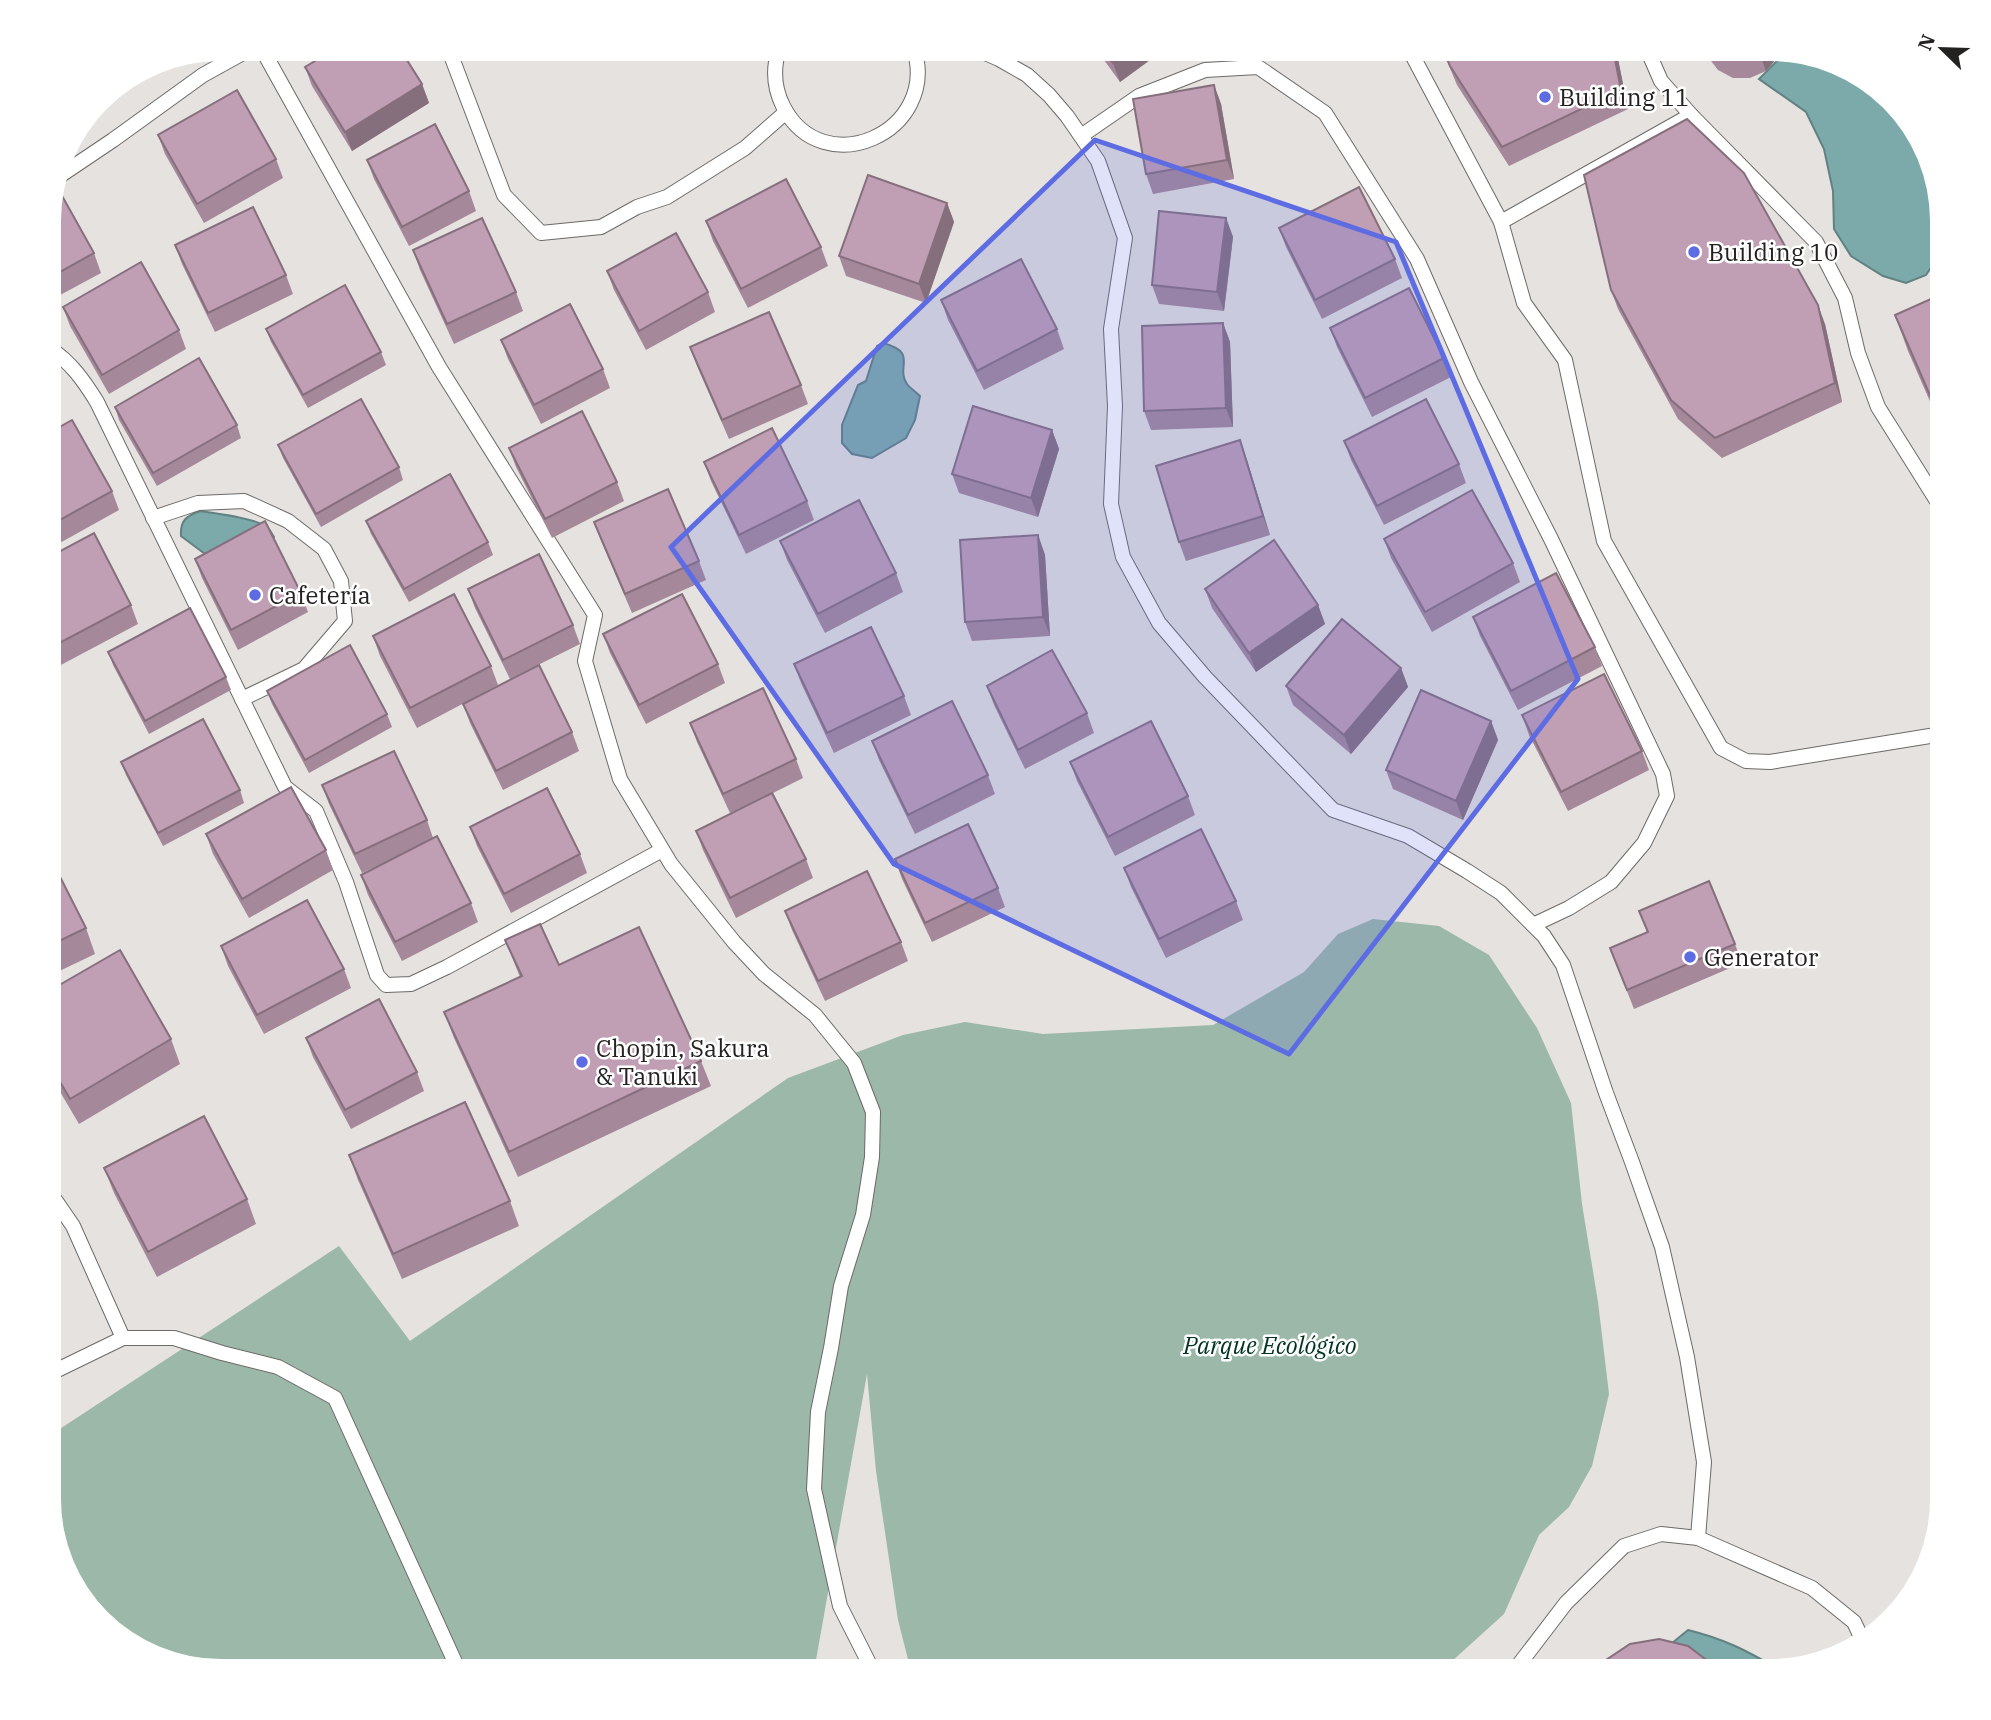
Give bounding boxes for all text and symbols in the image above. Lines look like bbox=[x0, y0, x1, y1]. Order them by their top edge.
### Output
north arrow bbox=[1907, 14, 1977, 84]
text: N bbox=[1912, 31, 1940, 54]
place label: Building 11 bbox=[1559, 81, 1689, 113]
marker: Building 11 bbox=[1537, 89, 1553, 105]
place label: Building 10 bbox=[1708, 236, 1838, 268]
marker: Building 10 bbox=[1686, 244, 1702, 260]
place label: Cafetería bbox=[269, 579, 371, 611]
marker: Cafetería bbox=[247, 587, 263, 603]
place label: Generator bbox=[1704, 941, 1819, 973]
marker: Generator bbox=[1682, 949, 1698, 965]
place label: Chopin, Sakura & Tanuki bbox=[596, 1032, 770, 1092]
marker: Chopin, Sakura & Tanuki bbox=[574, 1054, 590, 1070]
park label: Parque Ecológico bbox=[1182, 1329, 1357, 1361]

